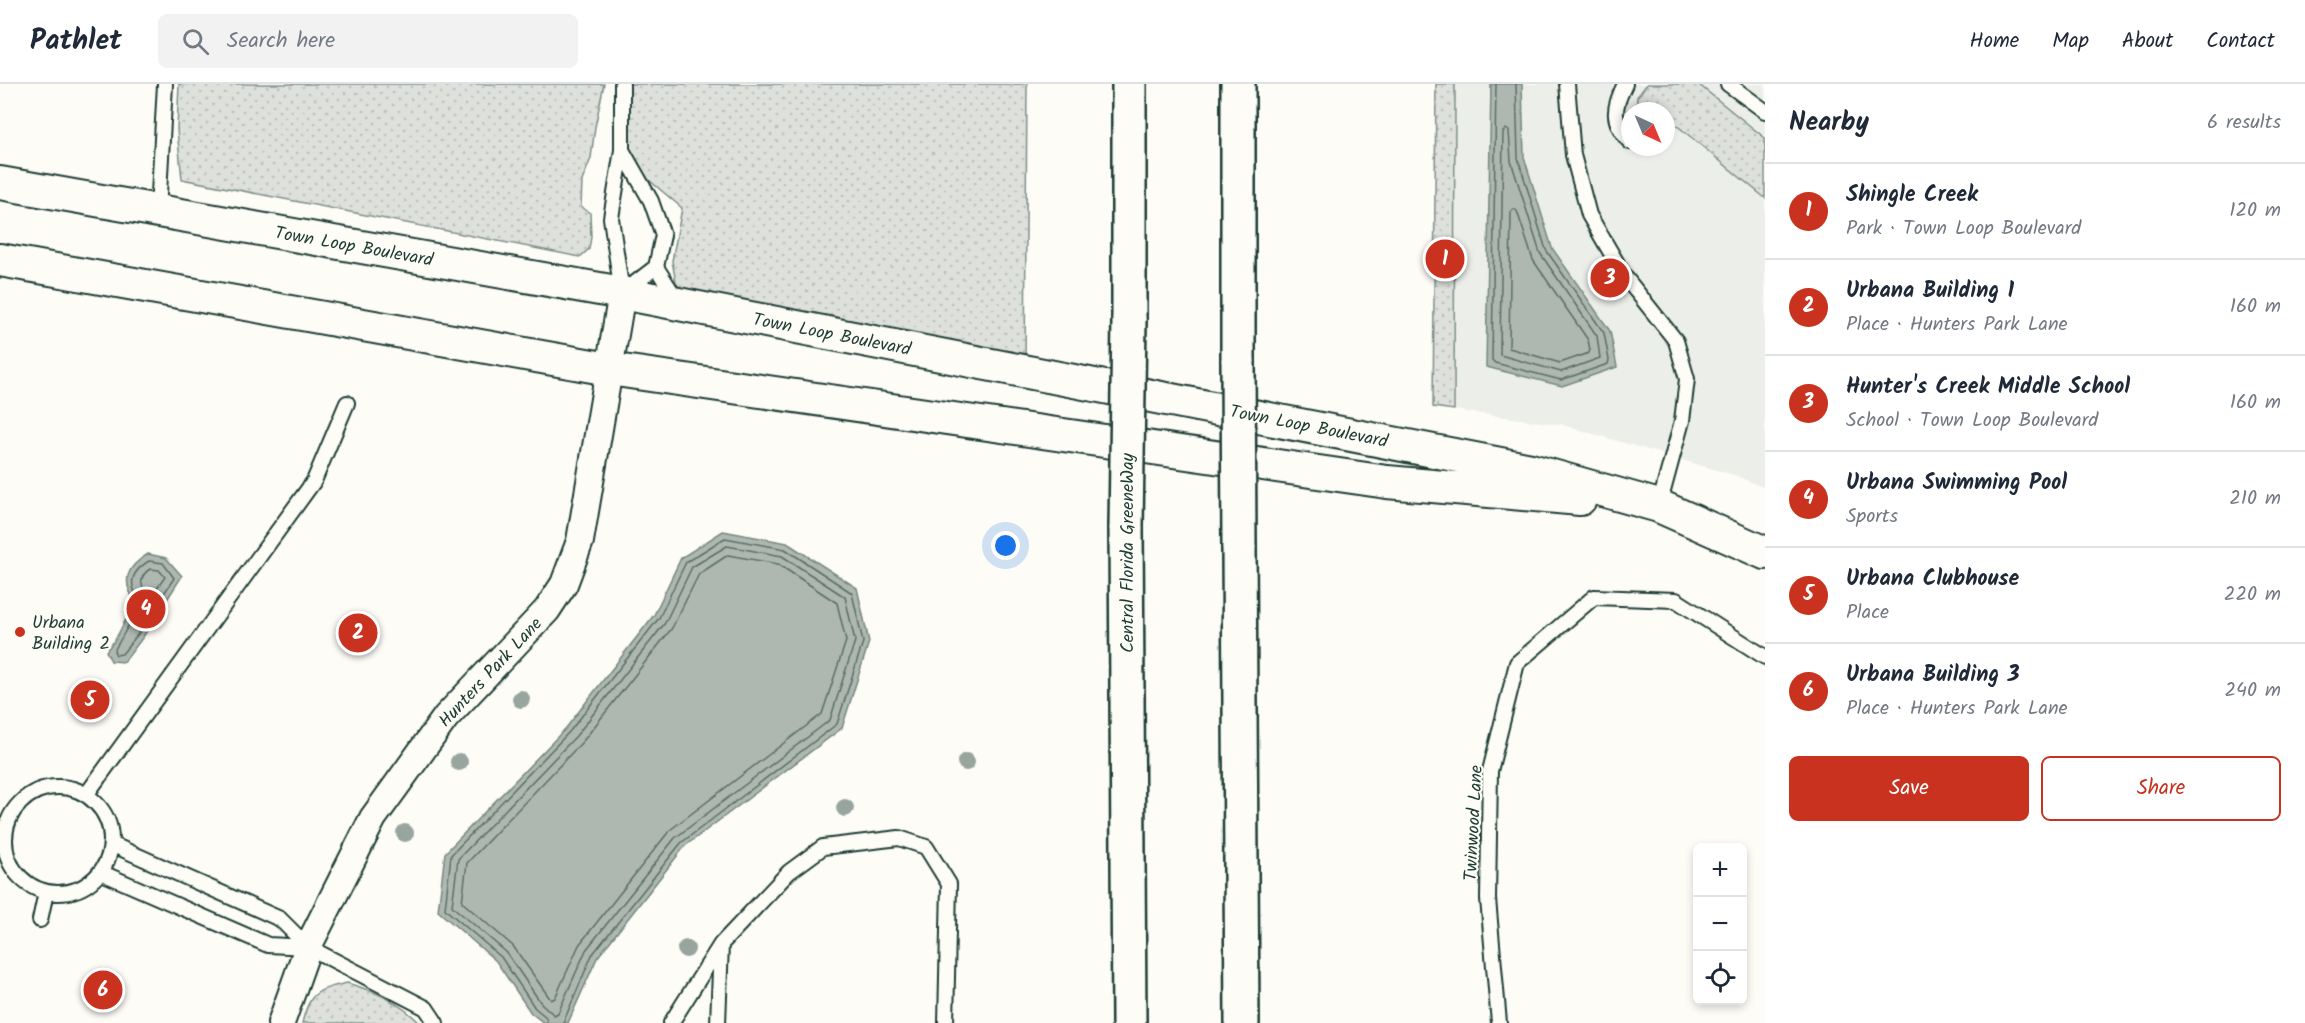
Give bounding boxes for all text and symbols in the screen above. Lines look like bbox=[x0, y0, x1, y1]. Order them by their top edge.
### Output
search box bbox=[158, 14, 578, 68]
text: Pathlet bbox=[30, 19, 122, 64]
text: Search here bbox=[227, 24, 335, 59]
icon: search bbox=[179, 25, 212, 58]
text: Home bbox=[1970, 25, 2019, 58]
text: Map bbox=[2052, 25, 2089, 58]
text: About bbox=[2122, 25, 2173, 58]
text: Contact bbox=[2206, 25, 2275, 58]
north arrow bbox=[1621, 102, 1675, 156]
text: Nearby bbox=[1789, 102, 1869, 144]
text: 6 results bbox=[2207, 107, 2281, 139]
text: Shingle Creek bbox=[1846, 178, 1978, 213]
text: 1 bbox=[1805, 195, 1812, 227]
text: 120 m bbox=[2229, 195, 2281, 227]
text: Park · Town Loop Boulevard bbox=[1846, 213, 2081, 245]
street label: Town Loop Boulevard bbox=[272, 219, 436, 276]
pin: 1 bbox=[1426, 236, 1464, 282]
pin: 3 bbox=[1590, 256, 1630, 300]
text: Urbana Building 1 bbox=[1846, 274, 2014, 309]
text: 2 bbox=[1803, 291, 1814, 323]
text: 160 m bbox=[2230, 291, 2281, 323]
street label: Town Loop Boulevard bbox=[750, 306, 914, 365]
text: Place · Hunters Park Lane bbox=[1846, 309, 2068, 341]
text: Hunter's Creek Middle School bbox=[1846, 370, 2130, 405]
text: 3 bbox=[1803, 387, 1814, 419]
text: 160 m bbox=[2230, 387, 2281, 419]
street label: Town Loop Boulevard bbox=[1227, 398, 1391, 457]
text: School · Town Loop Boulevard bbox=[1846, 405, 2098, 437]
street label: Central Florida GreeneWay bbox=[1114, 452, 1143, 653]
text: Urbana Swimming Pool bbox=[1846, 466, 2067, 501]
text: 4 bbox=[1803, 483, 1814, 515]
text: 210 m bbox=[2229, 483, 2281, 515]
text: Sports bbox=[1846, 501, 1898, 533]
your location bbox=[991, 531, 1020, 560]
text: Urbana Clubhouse bbox=[1846, 562, 2019, 597]
text: 5 bbox=[1803, 579, 1814, 611]
text: 220 m bbox=[2224, 579, 2281, 611]
pin: 4 bbox=[126, 586, 166, 632]
text: Place bbox=[1846, 597, 1889, 629]
place label: Urbana Building 2 bbox=[32, 609, 110, 659]
pin: 2 bbox=[338, 610, 378, 656]
street label: Hunters Park Lane bbox=[432, 611, 550, 735]
marker: Urbana Building 2 bbox=[13, 625, 27, 639]
text: Urbana Building 3 bbox=[1846, 658, 2019, 693]
text: 6 bbox=[1803, 675, 1814, 707]
text: 240 m bbox=[2224, 675, 2281, 707]
pin: 5 bbox=[70, 678, 110, 722]
text: Place · Hunters Park Lane bbox=[1846, 693, 2068, 725]
button: Save bbox=[1789, 756, 2029, 821]
button: Share bbox=[2041, 756, 2281, 821]
street label: Twinwood Lane bbox=[1457, 764, 1492, 882]
map controls bbox=[1693, 843, 1747, 1005]
button: + bbox=[1693, 843, 1747, 897]
button: − bbox=[1693, 897, 1747, 951]
button: locate bbox=[1693, 951, 1747, 1005]
pin: 6 bbox=[84, 968, 122, 1012]

